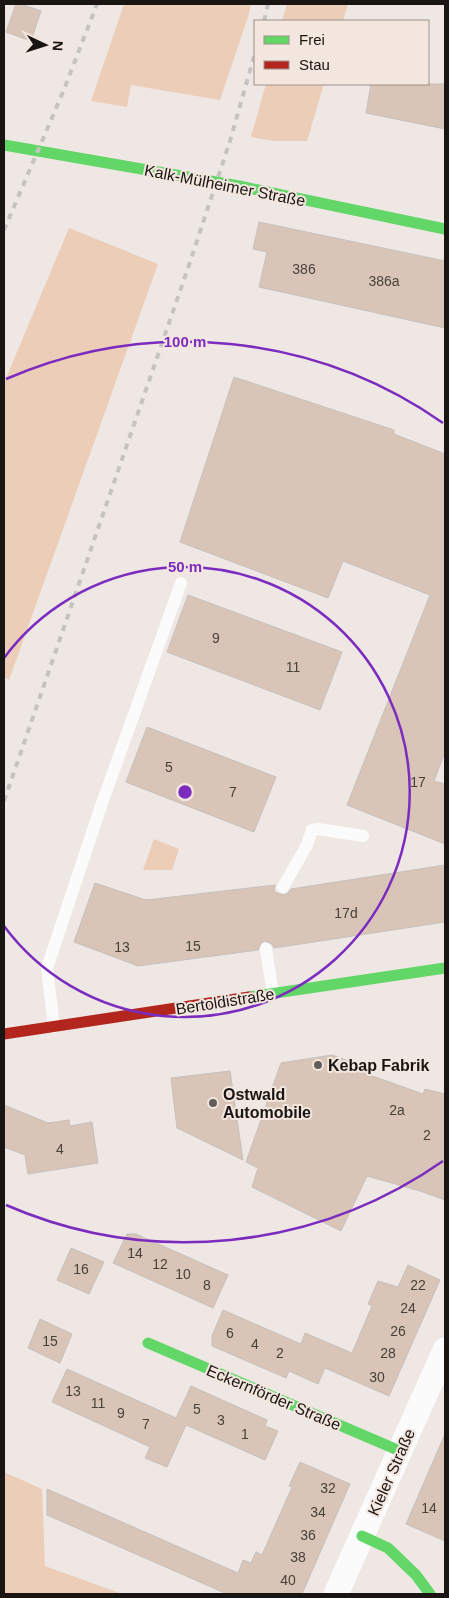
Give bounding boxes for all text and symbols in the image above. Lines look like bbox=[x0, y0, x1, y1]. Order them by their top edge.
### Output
north arrow bbox=[20, 20, 70, 70]
legend bbox=[254, 20, 429, 85]
text: Frei bbox=[299, 31, 325, 48]
text: N bbox=[50, 40, 66, 52]
text: Stau bbox=[299, 56, 330, 73]
street label: Kalk-Mülheimer Straße bbox=[143, 162, 307, 209]
house number: 386 bbox=[292, 261, 316, 277]
house number: 386a bbox=[368, 273, 400, 289]
text: 100 m bbox=[164, 333, 206, 350]
text: 50 m bbox=[168, 558, 202, 575]
house number: 9 bbox=[212, 630, 220, 646]
house number: 11 bbox=[286, 659, 300, 675]
house number: 5 bbox=[165, 759, 173, 775]
house number: 17 bbox=[410, 774, 426, 790]
centre of rings bbox=[176, 783, 194, 801]
house number: 7 bbox=[229, 784, 237, 800]
house number: 17d bbox=[334, 905, 358, 921]
house number: 15 bbox=[185, 938, 201, 954]
house number: 13 bbox=[114, 939, 130, 955]
street label: Bertoldistraße bbox=[175, 985, 276, 1018]
place label: Kebap Fabrik bbox=[328, 1057, 429, 1074]
marker: Kebap Fabrik bbox=[312, 1059, 324, 1071]
place label: Ostwald Automobile bbox=[223, 1086, 311, 1121]
marker: Ostwald Automobile bbox=[207, 1097, 219, 1109]
house number: 2a bbox=[389, 1102, 405, 1118]
house number: 2 bbox=[423, 1127, 431, 1143]
house number: 4 bbox=[56, 1141, 64, 1157]
house number: 14 bbox=[127, 1245, 143, 1261]
house number: 12 bbox=[152, 1256, 168, 1272]
house number: 16 bbox=[73, 1261, 89, 1277]
house number: 10 bbox=[175, 1266, 191, 1282]
house number: 8 bbox=[203, 1277, 211, 1293]
house number: 22 bbox=[410, 1277, 426, 1293]
house number: 24 bbox=[400, 1300, 416, 1316]
house number: 26 bbox=[390, 1323, 406, 1339]
house number: 6 bbox=[226, 1325, 234, 1341]
house number: 15 bbox=[42, 1333, 58, 1349]
house number: 4 bbox=[251, 1336, 259, 1352]
house number: 2 bbox=[276, 1345, 284, 1361]
house number: 28 bbox=[380, 1345, 396, 1361]
street label: Eckernförder Straße bbox=[204, 1361, 344, 1433]
house number: 30 bbox=[369, 1369, 385, 1385]
house number: 13 bbox=[65, 1383, 81, 1399]
house number: 11 bbox=[91, 1395, 105, 1411]
house number: 5 bbox=[193, 1401, 201, 1417]
house number: 9 bbox=[117, 1405, 125, 1421]
house number: 3 bbox=[217, 1412, 225, 1428]
house number: 7 bbox=[142, 1416, 150, 1432]
house number: 1 bbox=[241, 1426, 249, 1442]
street label: Kieler Straße bbox=[365, 1426, 418, 1518]
house number: 32 bbox=[320, 1480, 336, 1496]
house number: 14 bbox=[421, 1500, 437, 1516]
house number: 34 bbox=[310, 1504, 326, 1520]
house number: 36 bbox=[300, 1527, 316, 1543]
house number: 38 bbox=[290, 1549, 306, 1565]
house number: 40 bbox=[280, 1572, 296, 1588]

